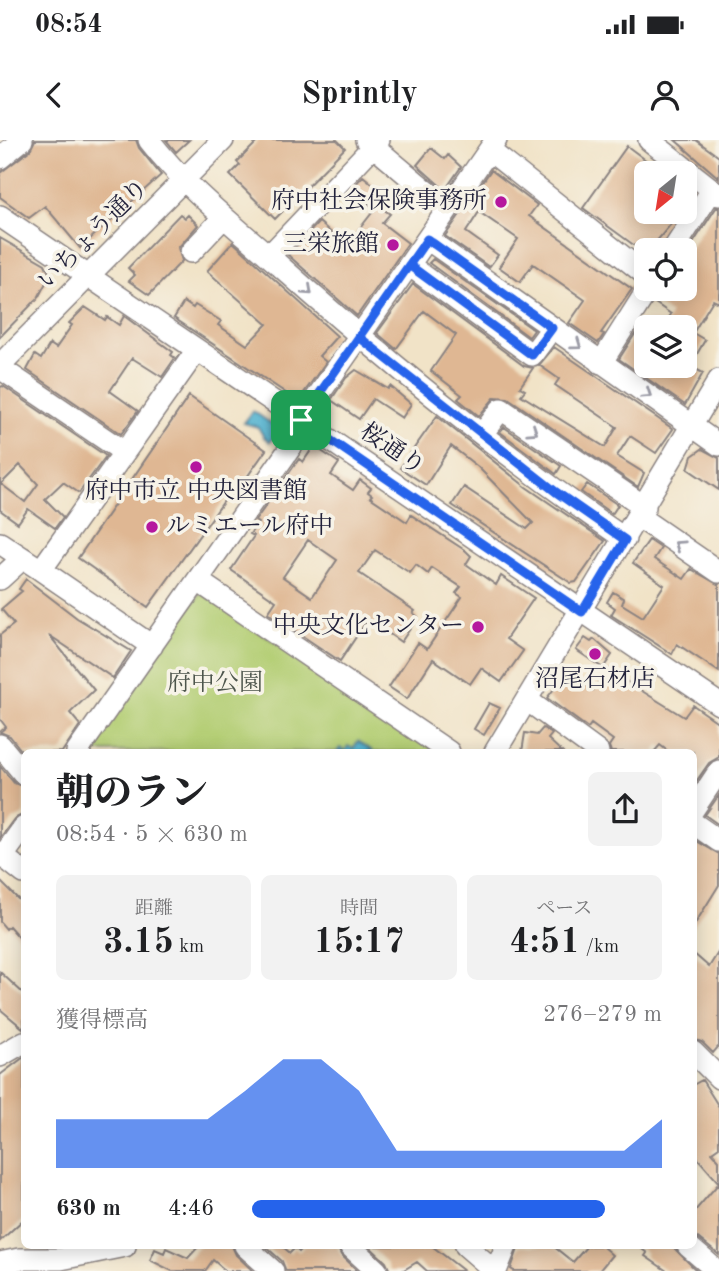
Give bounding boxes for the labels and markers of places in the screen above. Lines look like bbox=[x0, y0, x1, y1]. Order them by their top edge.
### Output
place label: 府中社会保険事務所 bbox=[271, 187, 487, 214]
marker: 府中社会保険事務所 bbox=[493, 194, 509, 210]
place label: 三栄旅館 bbox=[283, 230, 379, 257]
marker: 三栄旅館 bbox=[385, 237, 401, 253]
pin bbox=[271, 390, 331, 450]
marker: 府中市立 中央図書館 bbox=[188, 459, 204, 475]
place label: 府中市立 中央図書館 bbox=[85, 477, 307, 504]
place label: ルミエール府中 bbox=[166, 512, 334, 539]
marker: ルミエール府中 bbox=[144, 519, 160, 535]
place label: 中央文化センター bbox=[273, 612, 464, 639]
marker: 中央文化センター bbox=[470, 619, 486, 635]
marker: 沼尾石材店 bbox=[587, 646, 603, 662]
place label: 沼尾石材店 bbox=[535, 665, 655, 692]

